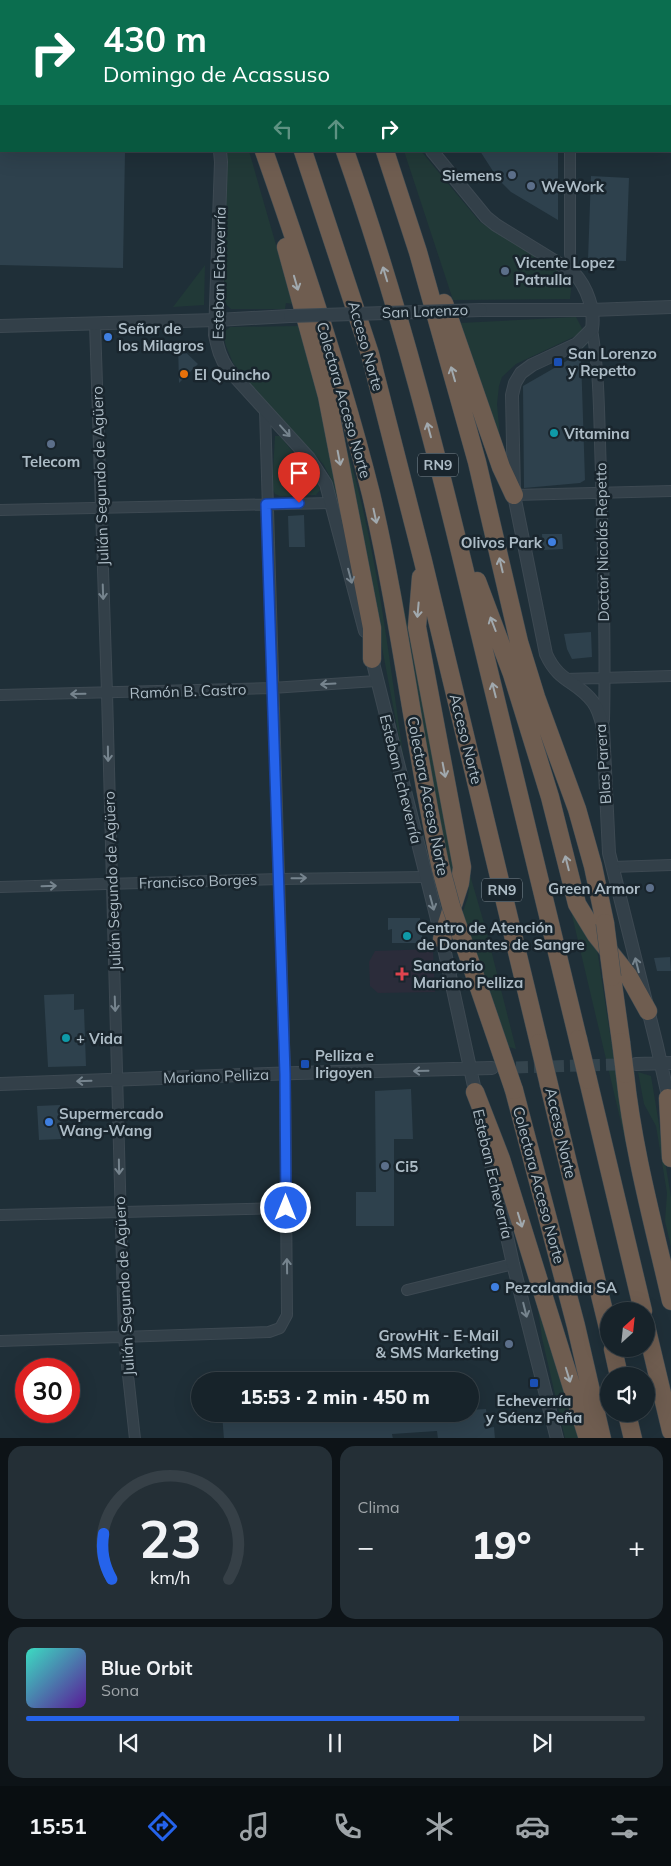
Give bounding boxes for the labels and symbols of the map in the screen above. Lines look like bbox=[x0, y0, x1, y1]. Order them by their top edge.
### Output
place label: Siemens bbox=[442, 166, 502, 185]
marker: Siemens bbox=[506, 169, 518, 181]
place label: WeWork bbox=[541, 177, 605, 196]
marker: WeWork bbox=[525, 180, 537, 192]
street label: Esteban Echeverría bbox=[208, 207, 230, 339]
place label: Vicente Lopez Patrulla bbox=[514, 253, 615, 289]
marker: Vicente Lopez Patrulla bbox=[499, 265, 511, 277]
one-way arrow bbox=[380, 266, 390, 282]
one-way arrow bbox=[291, 275, 301, 291]
street label: Acceso Norte bbox=[344, 299, 388, 393]
street label: San Lorenzo bbox=[382, 300, 468, 322]
place label: Señor de los Milagros bbox=[118, 319, 204, 355]
street label: Colectora Acceso Norte bbox=[313, 320, 375, 480]
marker: Señor de los Milagros bbox=[102, 331, 114, 343]
place label: San Lorenzo y Repetto bbox=[567, 344, 657, 380]
marker: San Lorenzo y Repetto bbox=[552, 356, 564, 368]
place label: El Quincho bbox=[194, 365, 270, 384]
one-way arrow bbox=[447, 366, 457, 382]
marker: El Quincho bbox=[178, 368, 190, 380]
street label: Julián Segundo de Agüero bbox=[87, 386, 113, 566]
one-way arrow bbox=[424, 423, 434, 439]
place label: Vitamina bbox=[563, 424, 629, 443]
one-way arrow bbox=[279, 425, 291, 438]
marker: Vitamina bbox=[548, 427, 560, 439]
marker: Telecom bbox=[45, 438, 57, 450]
one-way arrow bbox=[335, 450, 344, 466]
place label: Telecom bbox=[22, 452, 80, 471]
pin bbox=[278, 452, 320, 503]
road number: RN9 bbox=[418, 454, 458, 476]
street label: Doctor Nicolás Repetto bbox=[591, 462, 613, 622]
one-way arrow bbox=[371, 507, 380, 523]
place label: Olivos Park bbox=[461, 533, 543, 552]
marker: Olivos Park bbox=[546, 536, 558, 548]
one-way arrow bbox=[496, 557, 505, 573]
one-way arrow bbox=[346, 567, 356, 583]
one-way arrow bbox=[99, 584, 108, 600]
one-way arrow bbox=[414, 602, 423, 618]
one-way arrow bbox=[488, 617, 498, 632]
street label: Ramón B. Castro bbox=[129, 679, 247, 703]
one-way arrow bbox=[320, 680, 336, 689]
one-way arrow bbox=[489, 682, 498, 698]
one-way arrow bbox=[70, 689, 86, 699]
street label: Acceso Norte bbox=[446, 692, 486, 786]
street label: Esteban Echeverría bbox=[376, 712, 426, 846]
street label: Colectora Acceso Norte bbox=[403, 715, 453, 877]
street label: Blas Parera bbox=[591, 723, 615, 805]
one-way arrow bbox=[104, 746, 113, 762]
one-way arrow bbox=[440, 761, 450, 777]
street label: Julián Segundo de Agüero bbox=[99, 791, 125, 971]
one-way arrow bbox=[561, 855, 571, 871]
street label: Francisco Borges bbox=[139, 869, 257, 893]
one-way arrow bbox=[290, 874, 306, 883]
road number: RN9 bbox=[482, 878, 522, 902]
place label: Green Armor bbox=[548, 879, 640, 898]
one-way arrow bbox=[40, 881, 56, 891]
marker: Green Armor bbox=[644, 882, 656, 894]
one-way arrow bbox=[428, 895, 437, 911]
place label: Centro de Atención de Donantes de Sangre bbox=[417, 918, 585, 954]
marker: Centro de Atención de Donantes de Sangre bbox=[401, 930, 413, 942]
place label: Sanatorio Mariano Pelliza bbox=[413, 956, 523, 992]
one-way arrow bbox=[632, 957, 641, 973]
marker: Sanatorio Mariano Pelliza bbox=[395, 967, 409, 981]
one-way arrow bbox=[110, 996, 120, 1012]
place label: + Vida bbox=[76, 1029, 122, 1048]
marker: + Vida bbox=[60, 1032, 72, 1044]
place label: Pelliza e Irigoyen bbox=[315, 1046, 374, 1082]
marker: Pelliza e Irigoyen bbox=[299, 1058, 311, 1070]
street label: Mariano Pelliza bbox=[163, 1065, 269, 1087]
one-way arrow bbox=[413, 1066, 429, 1075]
one-way arrow bbox=[76, 1077, 92, 1086]
street label: Acceso Norte bbox=[541, 1086, 581, 1180]
place label: Supermercado Wang-Wang bbox=[59, 1104, 164, 1140]
street label: Colectora Acceso Norte bbox=[509, 1104, 569, 1266]
street label: Esteban Echeverría bbox=[469, 1107, 517, 1241]
marker: Supermercado Wang-Wang bbox=[43, 1116, 55, 1128]
place label: Ci5 bbox=[395, 1157, 418, 1176]
one-way arrow bbox=[115, 1158, 124, 1174]
marker: Ci5 bbox=[379, 1160, 391, 1172]
position arrow bbox=[259, 1181, 311, 1233]
street label: Julián Segundo de Agüero bbox=[110, 1196, 138, 1376]
one-way arrow bbox=[516, 1212, 525, 1227]
one-way arrow bbox=[282, 1258, 291, 1274]
place label: Pezcalandia SA bbox=[505, 1278, 618, 1297]
marker: Pezcalandia SA bbox=[489, 1281, 501, 1293]
one-way arrow bbox=[521, 1301, 530, 1317]
north arrow bbox=[600, 1302, 655, 1358]
place label: GrowHit - E-Mail & SMS Marketing bbox=[376, 1326, 499, 1362]
marker: GrowHit - E-Mail & SMS Marketing bbox=[503, 1338, 515, 1350]
speed limit sign: 30 bbox=[15, 1358, 80, 1423]
one-way arrow bbox=[564, 1367, 573, 1383]
marker: Echeverría y Sáenz Peña bbox=[528, 1377, 540, 1389]
place label: Echeverría y Sáenz Peña bbox=[485, 1391, 582, 1427]

